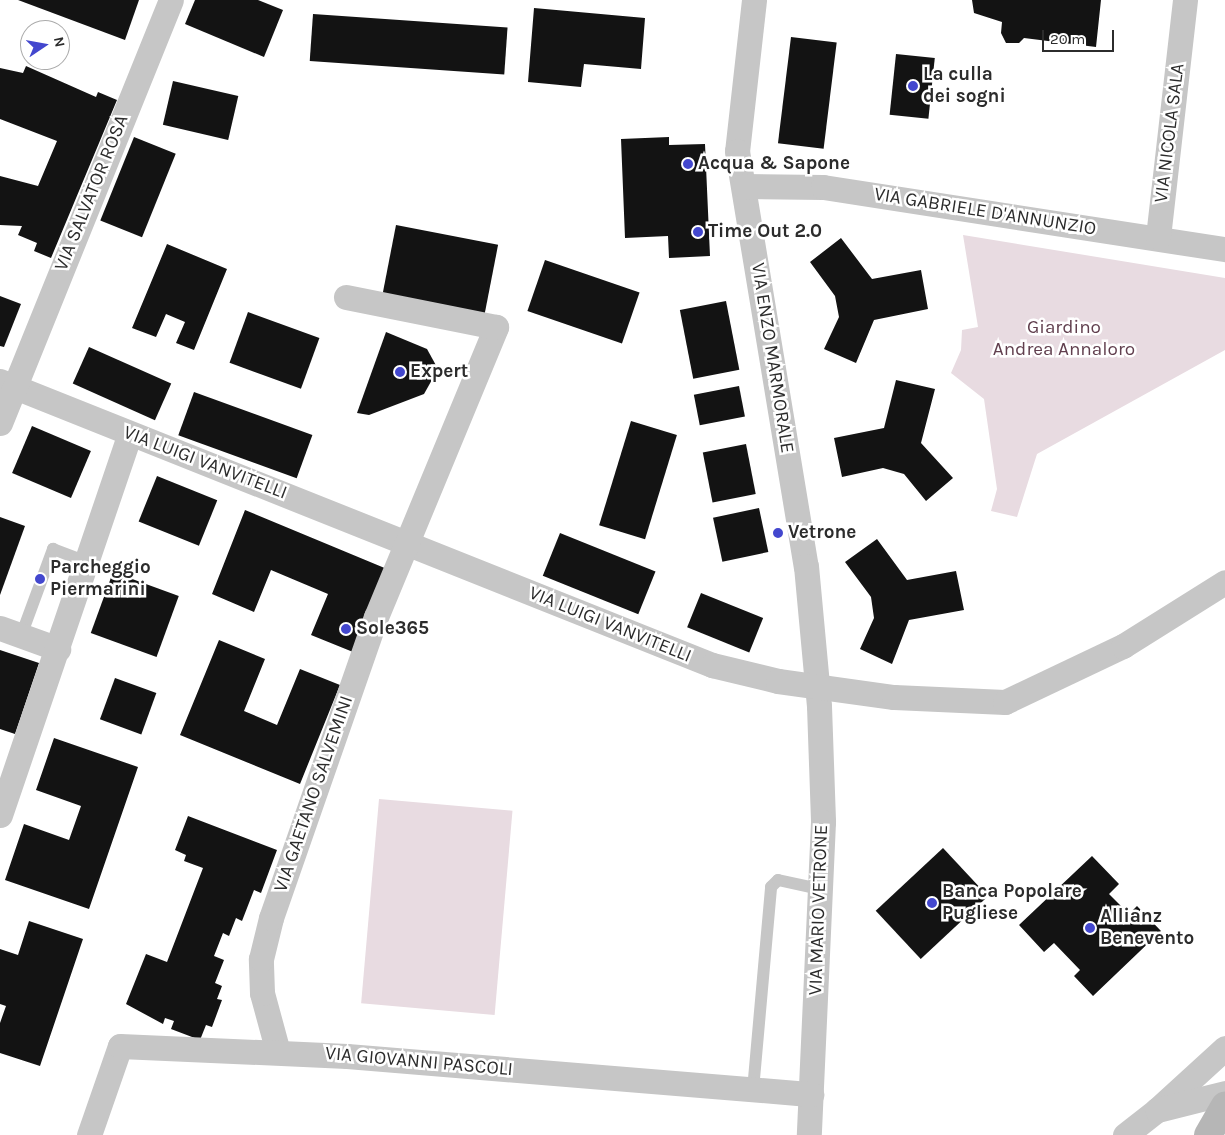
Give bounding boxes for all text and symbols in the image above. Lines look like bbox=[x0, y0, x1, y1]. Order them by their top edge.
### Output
north arrow bbox=[20, 20, 70, 70]
scale bar bbox=[1045, 20, 1118, 52]
text: 20 m bbox=[1050, 30, 1085, 48]
text: N bbox=[50, 35, 69, 49]
street label: VIA NICOLA SALA bbox=[1150, 62, 1190, 204]
place label: La culla dei sogni bbox=[923, 64, 1006, 108]
marker: La culla dei sogni bbox=[907, 80, 919, 92]
street label: VIA SALVATOR ROSA bbox=[50, 112, 134, 274]
place label: Acqua & Sapone bbox=[698, 153, 850, 175]
marker: Acqua & Sapone bbox=[682, 158, 694, 170]
street label: VIA GABRIELE D'ANNUNZIO bbox=[872, 183, 1098, 241]
place label: Time Out 2.0 bbox=[708, 221, 822, 243]
marker: Time Out 2.0 bbox=[692, 226, 704, 238]
street label: VIA ENZO MARMORALE bbox=[746, 261, 798, 455]
park label: Giardino Andrea Annaloro bbox=[993, 317, 1135, 361]
place label: Expert bbox=[410, 361, 468, 383]
marker: Expert bbox=[394, 366, 406, 378]
street label: VIA LUIGI VANVITELLI bbox=[120, 421, 290, 505]
place label: Vetrone bbox=[788, 522, 856, 544]
marker: Vetrone bbox=[772, 527, 784, 539]
place label: Parcheggio Piermarini bbox=[50, 557, 151, 601]
marker: Parcheggio Piermarini bbox=[34, 573, 46, 585]
street label: VIA LUIGI VANVITELLI bbox=[525, 582, 695, 668]
place label: Sole365 bbox=[356, 618, 429, 640]
marker: Sole365 bbox=[340, 623, 352, 635]
street label: VIA GAETANO SALVEMINI bbox=[270, 693, 358, 895]
street label: VIA MARIO VETRONE bbox=[805, 824, 833, 996]
place label: Banca Popolare Pugliese bbox=[942, 881, 1082, 925]
marker: Banca Popolare Pugliese bbox=[926, 897, 938, 909]
place label: Allianz Benevento bbox=[1100, 906, 1194, 950]
marker: Allianz Benevento bbox=[1084, 922, 1096, 934]
street label: VIA GIOVANNI PASCOLI bbox=[324, 1042, 514, 1082]

